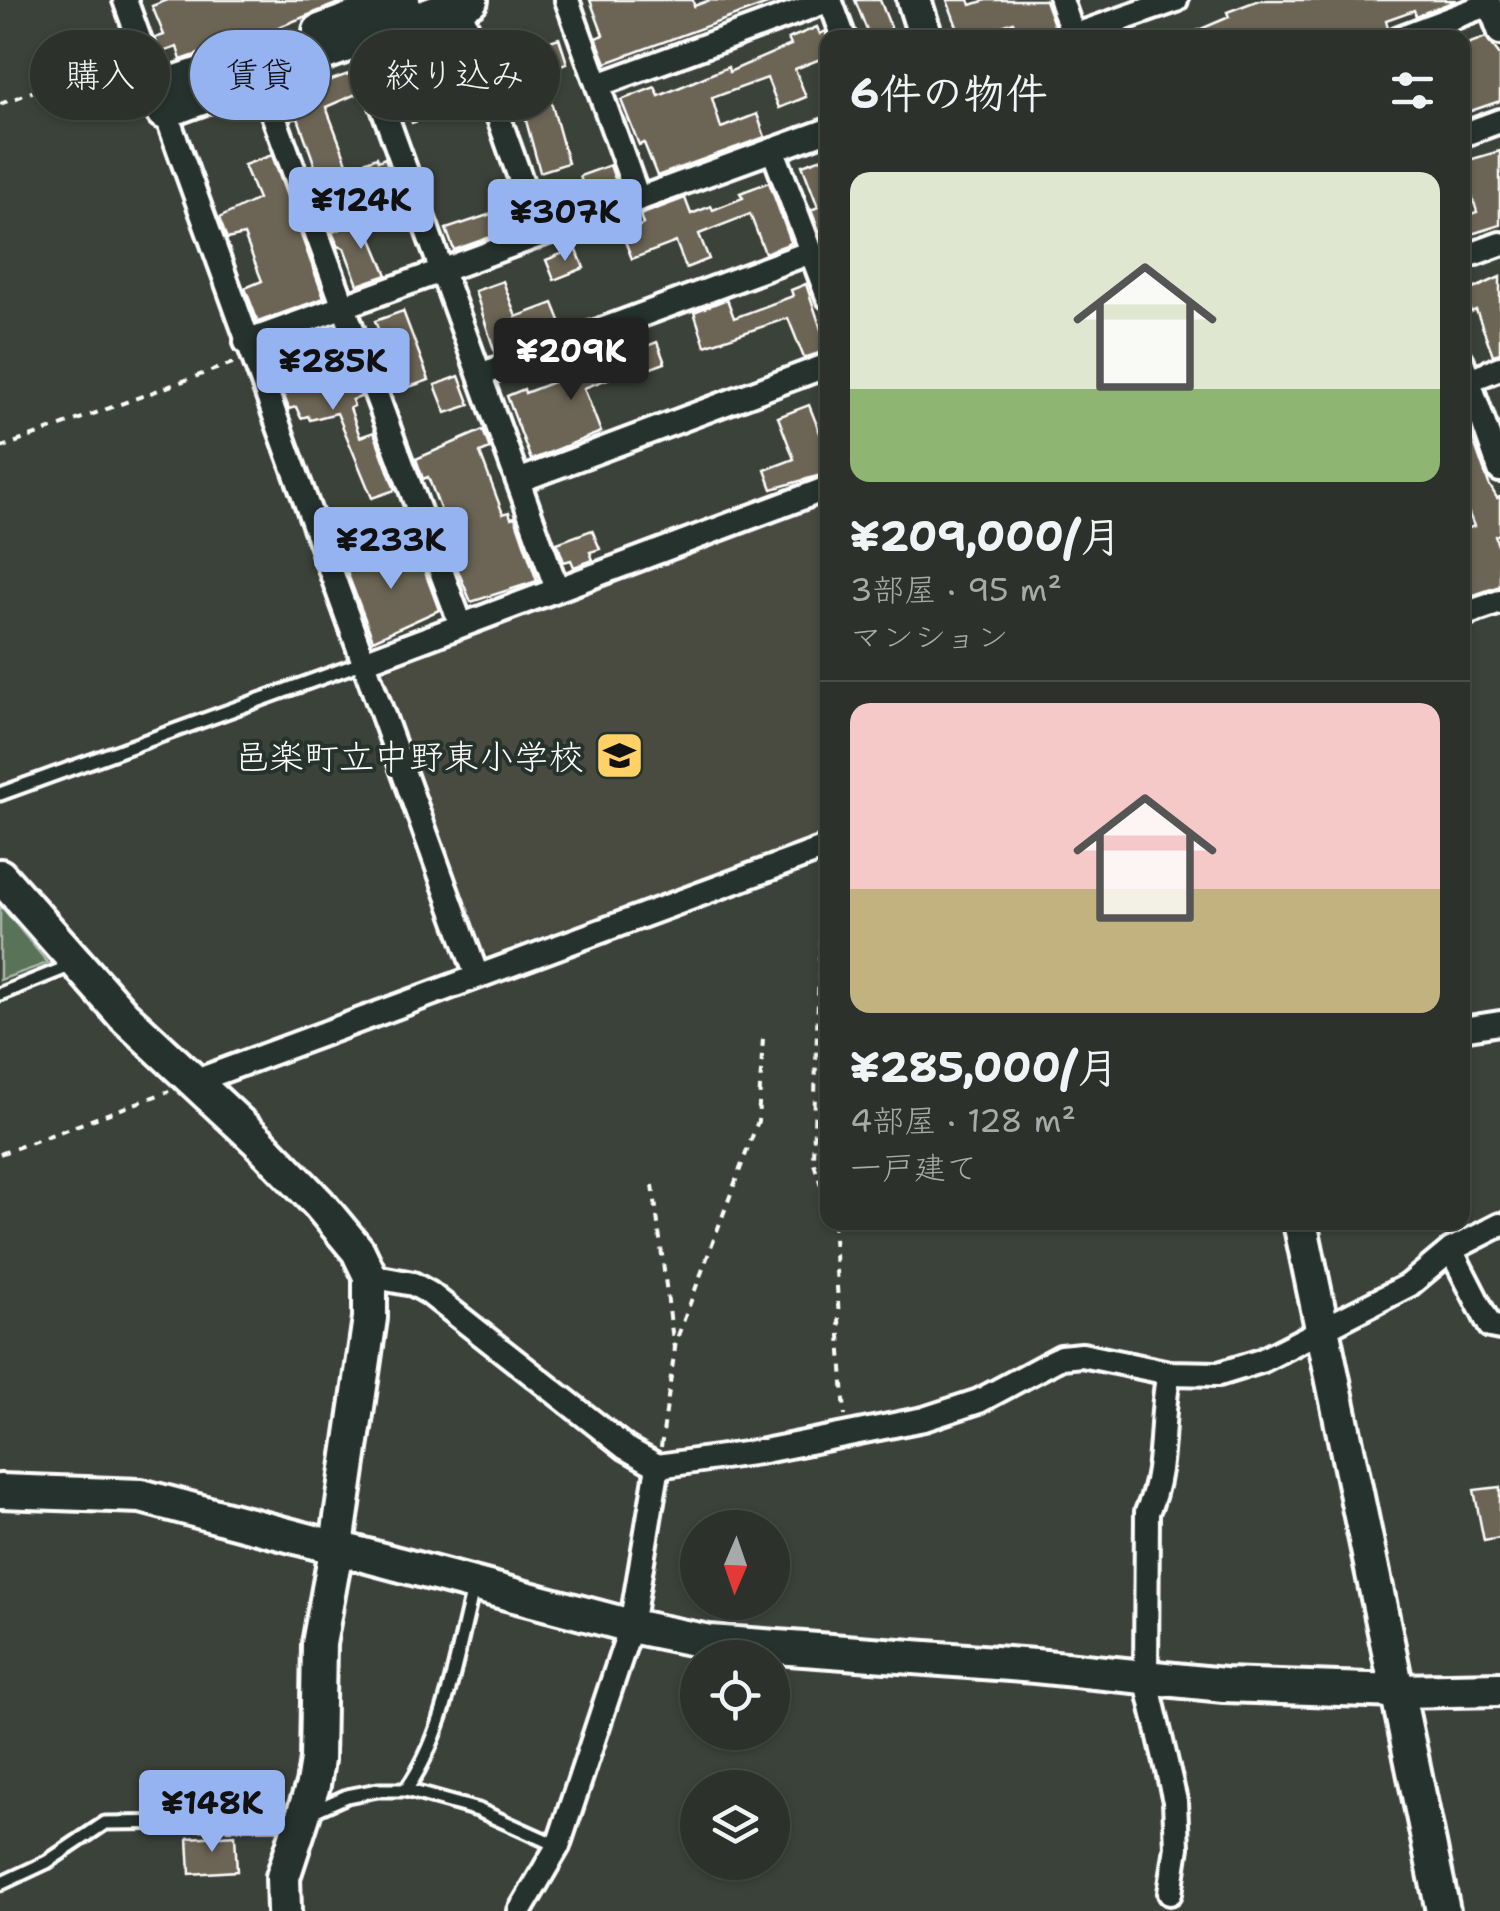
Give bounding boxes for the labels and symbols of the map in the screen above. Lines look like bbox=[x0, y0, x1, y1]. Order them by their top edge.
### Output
pin: ¥124K bbox=[291, 167, 431, 252]
pin: ¥307K bbox=[495, 179, 635, 264]
pin: ¥209K bbox=[501, 318, 641, 403]
pin: ¥285K bbox=[263, 328, 403, 413]
pin: ¥233K bbox=[321, 507, 461, 592]
school or university icon: 邑楽町立中野東小学校 bbox=[593, 730, 645, 782]
place label: 邑楽町立中野東小学校 bbox=[234, 733, 584, 780]
north arrow bbox=[680, 1510, 790, 1620]
pin: ¥148K bbox=[142, 1770, 282, 1855]

